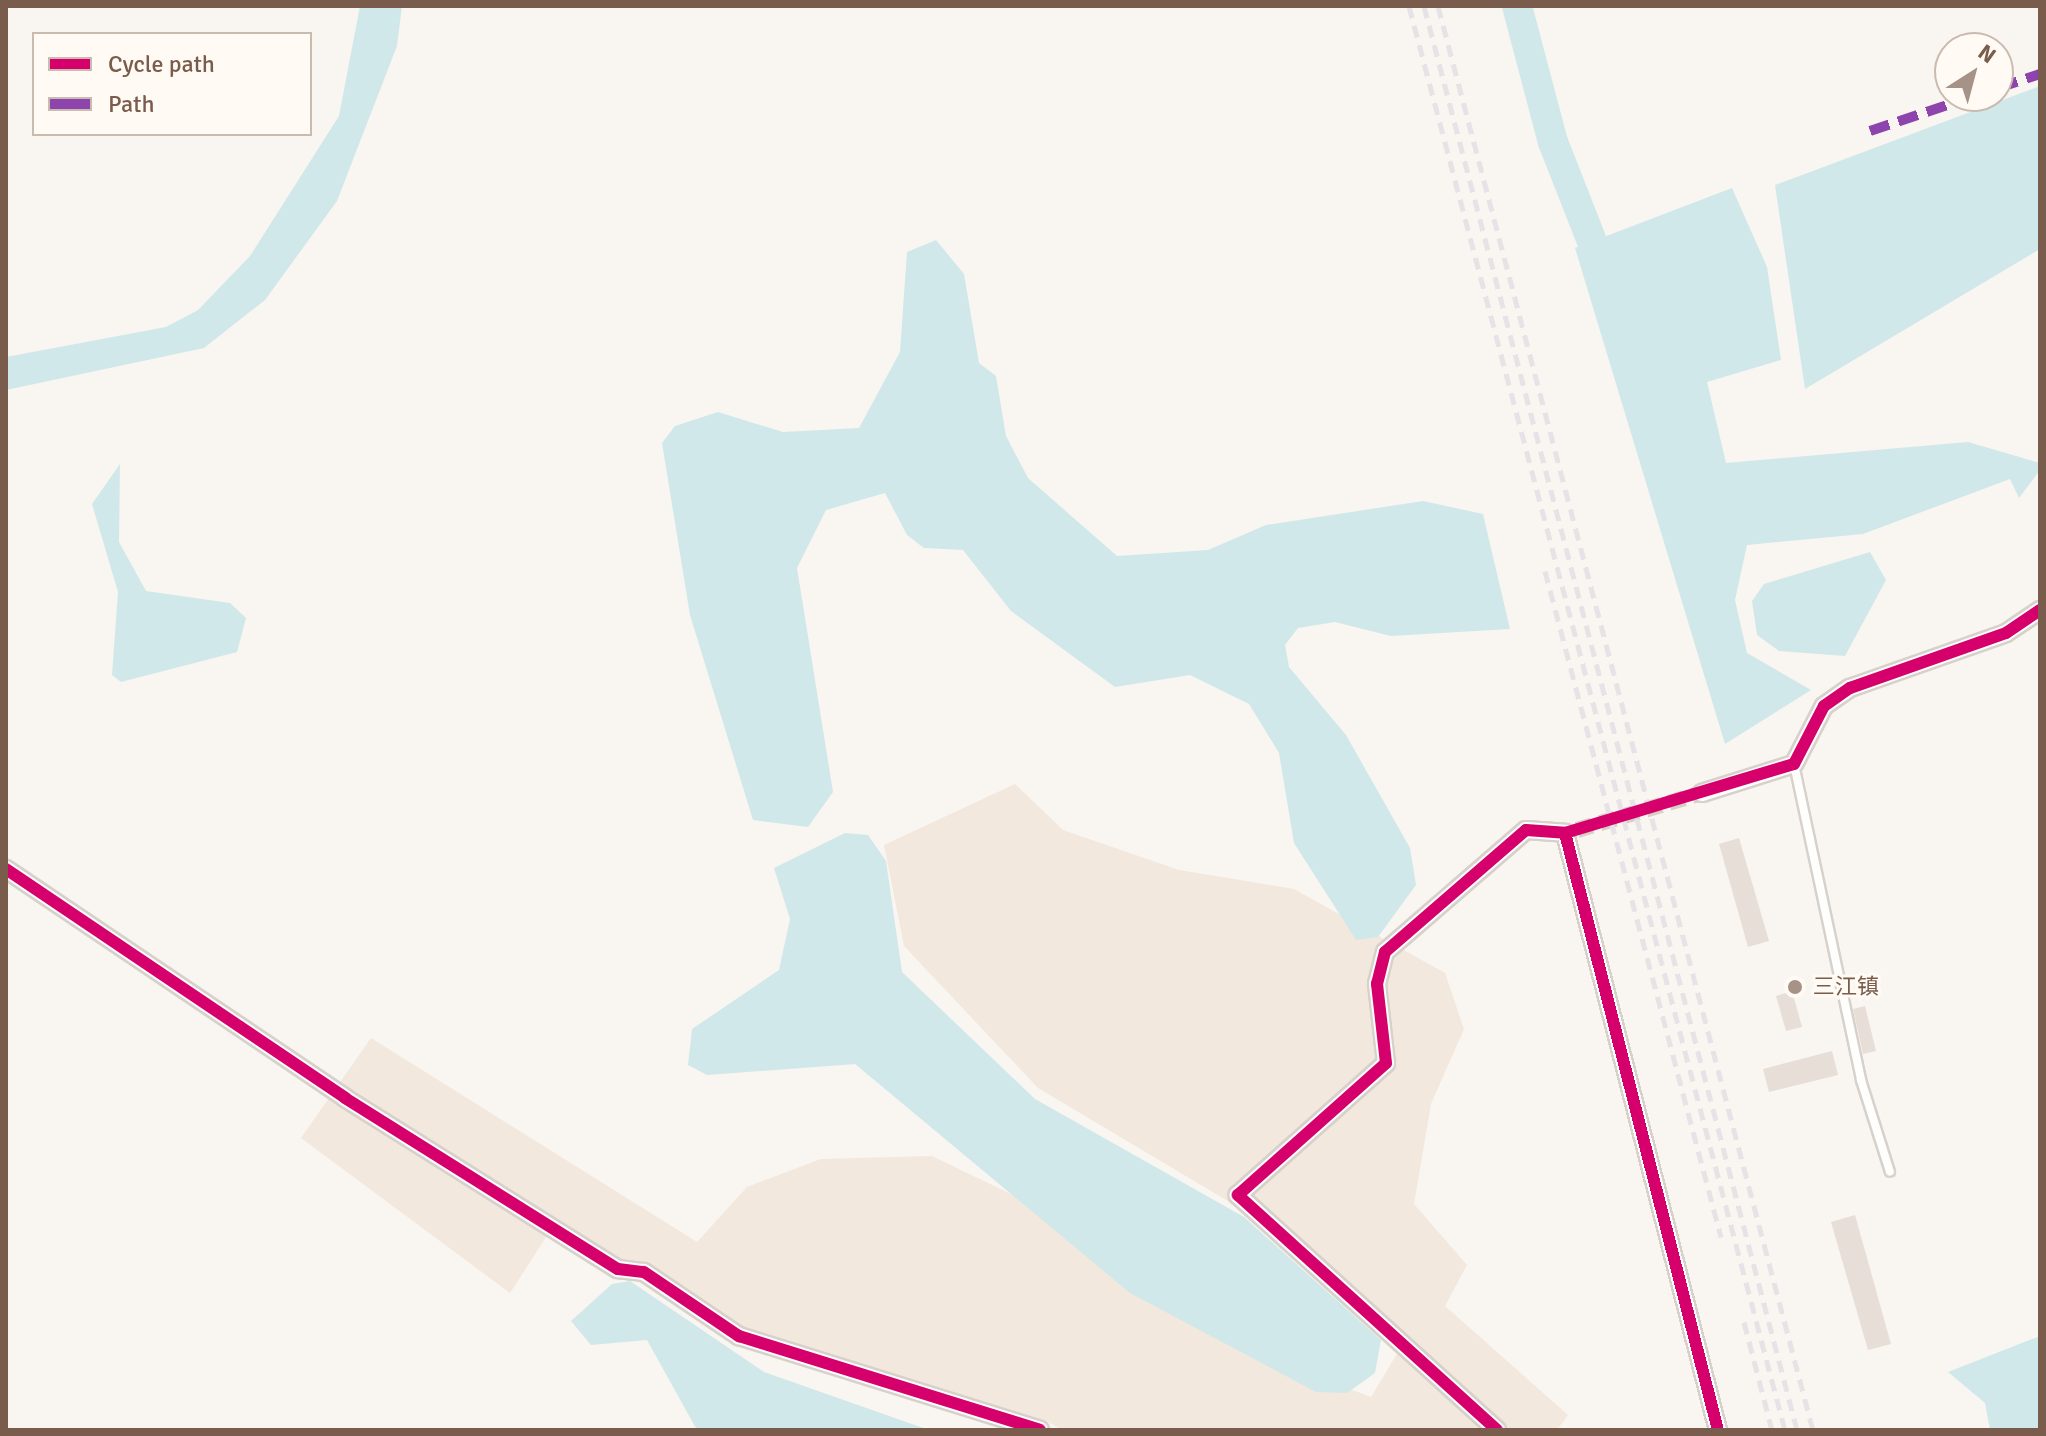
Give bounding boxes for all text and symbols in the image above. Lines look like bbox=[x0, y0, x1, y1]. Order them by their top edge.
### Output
legend bbox=[32, 32, 312, 136]
north arrow bbox=[1934, 32, 2014, 112]
text: N bbox=[1973, 38, 2001, 69]
text: Cycle path bbox=[108, 49, 215, 79]
text: Path bbox=[108, 89, 154, 119]
place label: 三江镇 bbox=[1813, 974, 1879, 1000]
marker: 三江镇 bbox=[1784, 976, 1806, 998]

